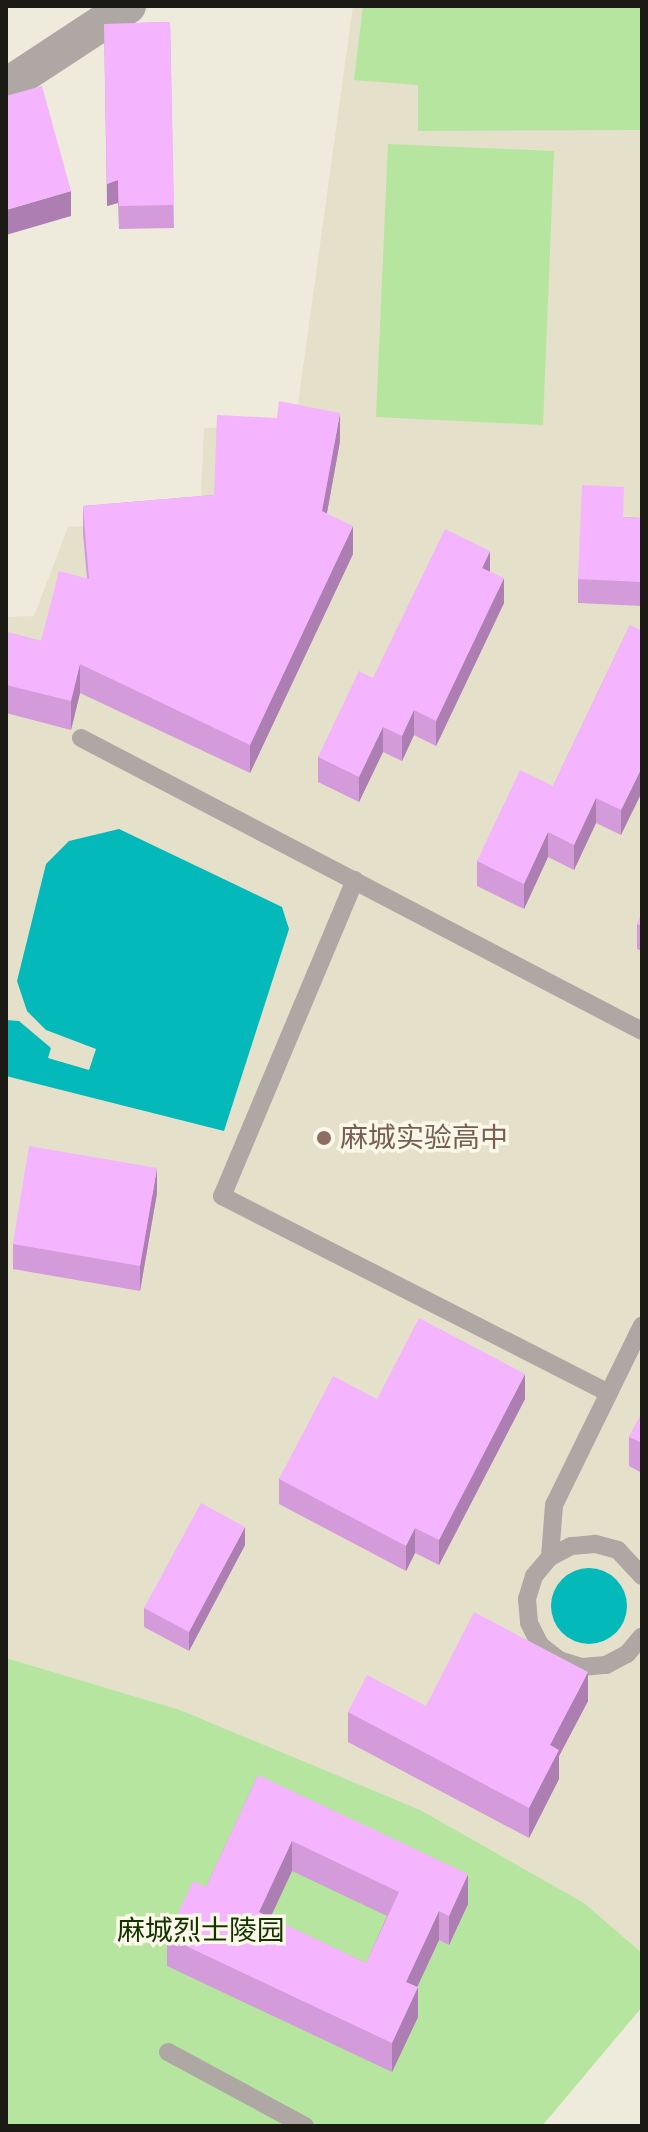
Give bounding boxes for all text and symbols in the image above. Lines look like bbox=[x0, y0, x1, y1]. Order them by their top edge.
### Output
place label: 麻城实验高中 bbox=[340, 1121, 508, 1155]
marker: 麻城实验高中 bbox=[315, 1129, 333, 1147]
park label: 麻城烈士陵园 bbox=[117, 1914, 285, 1948]

